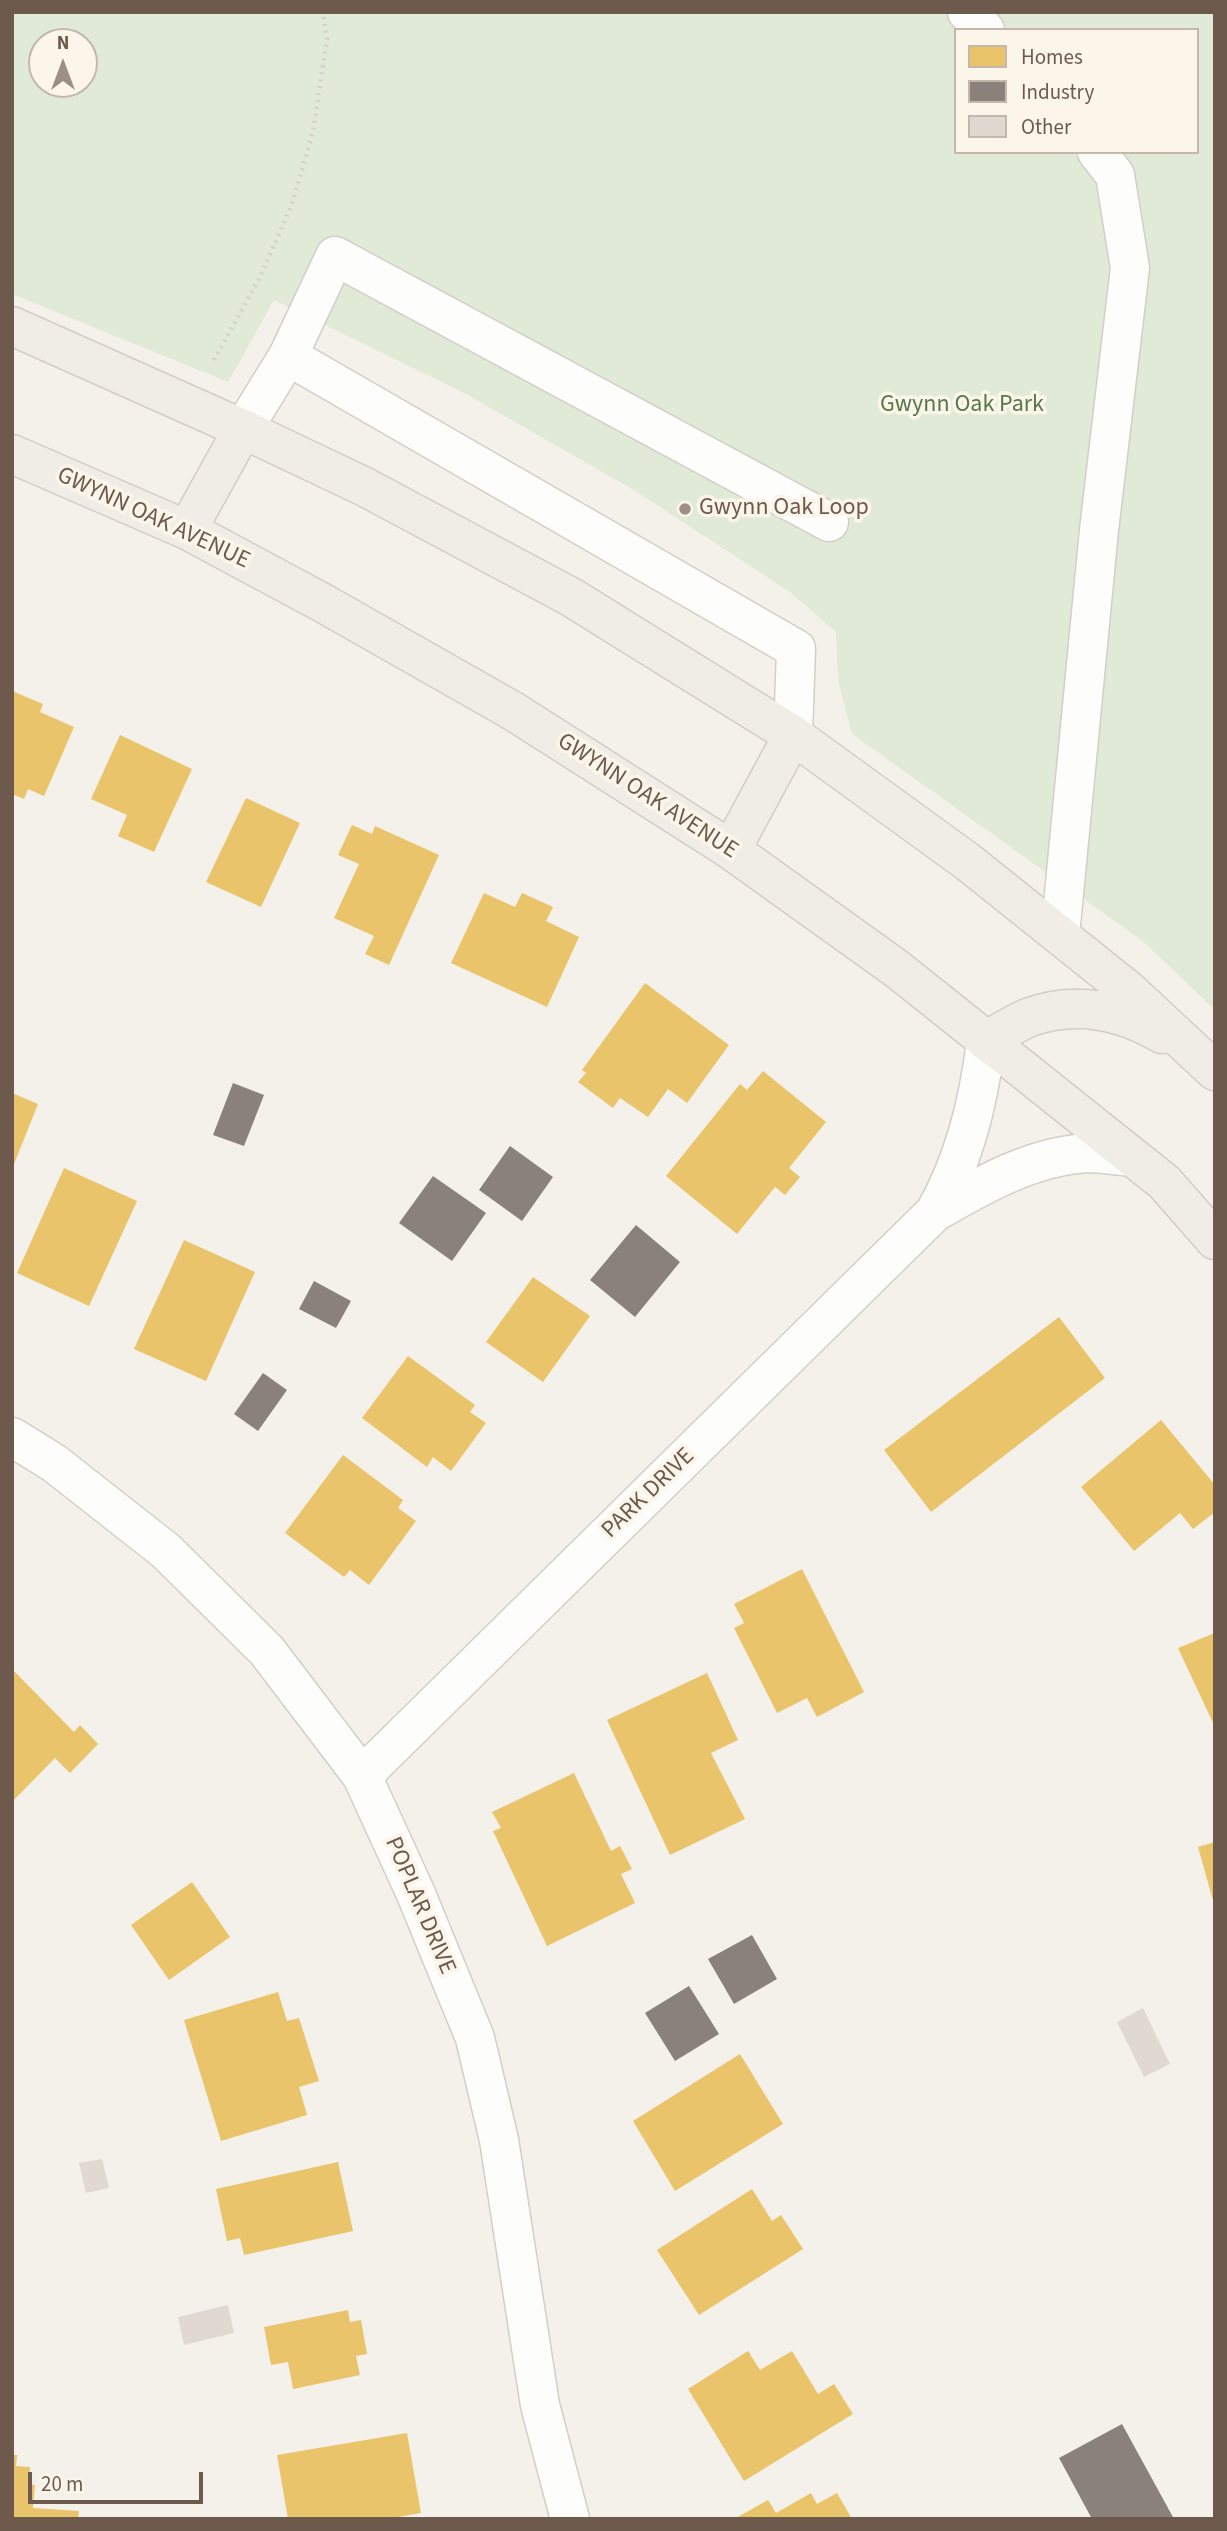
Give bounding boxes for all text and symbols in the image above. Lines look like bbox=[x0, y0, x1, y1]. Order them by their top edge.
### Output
north arrow bbox=[28, 28, 98, 98]
legend bbox=[954, 28, 1199, 154]
text: N bbox=[57, 30, 69, 57]
text: Homes bbox=[1021, 42, 1083, 72]
text: Industry bbox=[1021, 77, 1094, 107]
text: Other bbox=[1021, 112, 1071, 142]
park label: Gwynn Oak Park bbox=[880, 392, 1044, 420]
street label: GWYNN OAK AVENUE bbox=[52, 462, 254, 576]
place label: Gwynn Oak Loop bbox=[699, 495, 869, 523]
marker: Gwynn Oak Loop bbox=[677, 501, 693, 517]
street label: GWYNN OAK AVENUE bbox=[551, 728, 743, 866]
street label: PARK DRIVE bbox=[597, 1443, 701, 1545]
street label: POPLAR DRIVE bbox=[377, 1833, 461, 1979]
scale bar bbox=[32, 2458, 206, 2502]
text: 20 m bbox=[41, 2469, 83, 2499]

